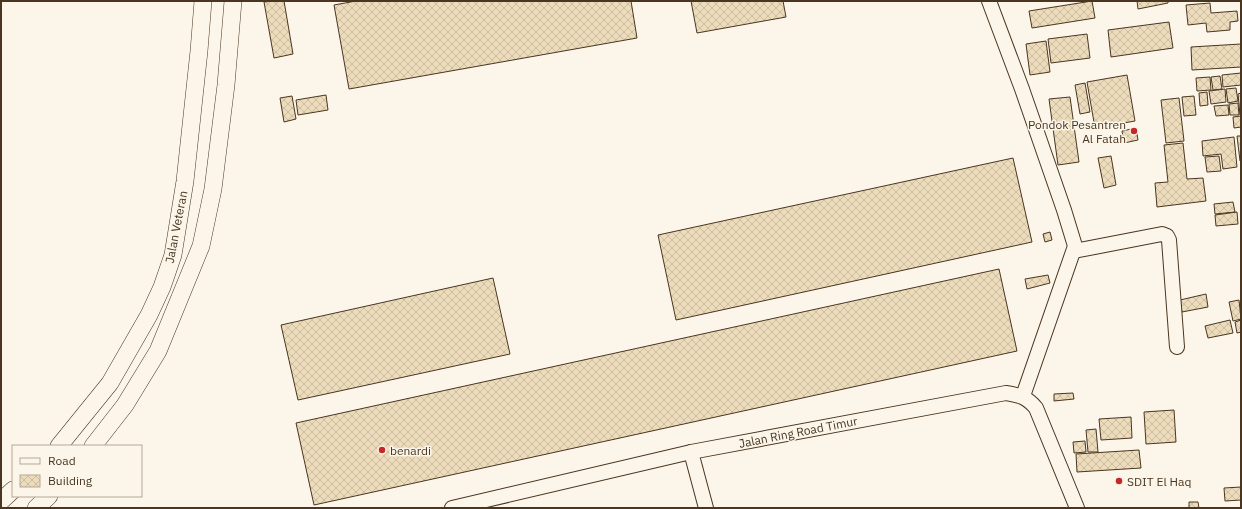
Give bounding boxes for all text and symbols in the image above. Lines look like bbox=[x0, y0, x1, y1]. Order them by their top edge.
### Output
place label: Pondok Pesantren Al Fatah bbox=[1028, 117, 1126, 146]
marker: Pondok Pesantren Al Fatah bbox=[1129, 126, 1139, 136]
street label: Jalan Veteran bbox=[162, 189, 190, 265]
street label: Jalan Ring Road Timur bbox=[737, 413, 859, 451]
place label: benardi bbox=[390, 443, 431, 458]
legend bbox=[12, 445, 142, 497]
marker: benardi bbox=[377, 445, 387, 455]
text: Road bbox=[48, 453, 76, 468]
text: Building bbox=[48, 473, 93, 488]
place label: SDIT El Haq bbox=[1127, 474, 1191, 489]
marker: SDIT El Haq bbox=[1114, 476, 1124, 486]

